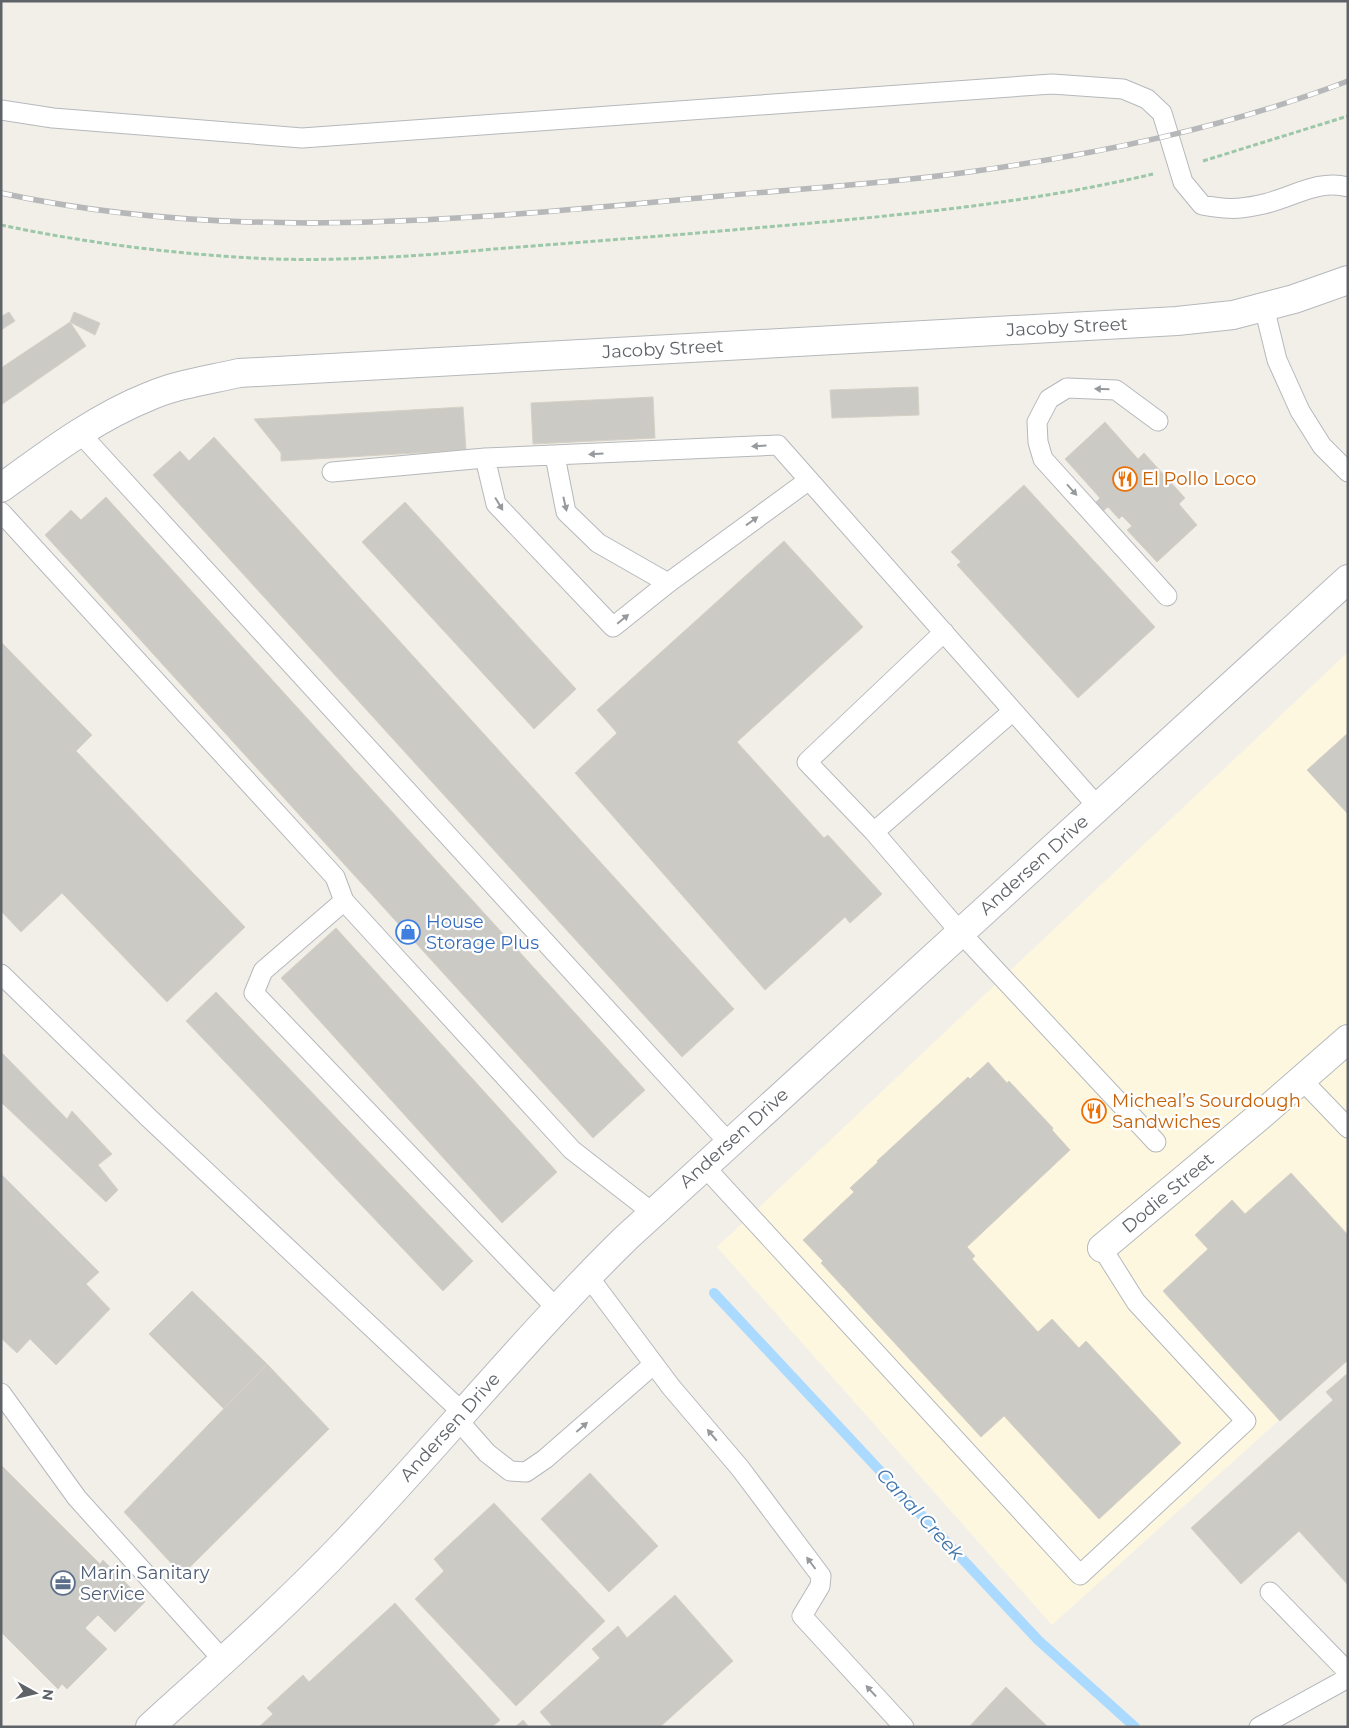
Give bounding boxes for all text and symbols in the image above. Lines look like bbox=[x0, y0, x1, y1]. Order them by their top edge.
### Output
street label: Jacoby Street bbox=[1005, 313, 1128, 341]
street label: Jacoby Street bbox=[601, 335, 724, 363]
one-way arrow bbox=[1094, 385, 1110, 393]
one-way arrow bbox=[750, 442, 766, 450]
one-way arrow bbox=[588, 451, 604, 459]
restaurant icon: El Pollo Loco bbox=[1112, 466, 1138, 492]
place label: El Pollo Loco bbox=[1142, 468, 1256, 490]
one-way arrow bbox=[1066, 484, 1078, 496]
one-way arrow bbox=[561, 496, 569, 511]
one-way arrow bbox=[495, 497, 503, 512]
one-way arrow bbox=[745, 516, 759, 526]
one-way arrow bbox=[616, 614, 629, 625]
street label: Andersen Drive bbox=[975, 810, 1093, 920]
place label: House Storage Plus bbox=[426, 911, 539, 954]
shop icon: House Storage Plus bbox=[395, 919, 421, 945]
street label: Andersen Drive bbox=[675, 1083, 793, 1193]
place label: Micheal’s Sourdough Sandwiches bbox=[1112, 1090, 1301, 1133]
restaurant icon: Micheal’s Sourdough Sandwiches bbox=[1081, 1098, 1107, 1124]
street label: Dodie Street bbox=[1118, 1148, 1218, 1238]
street label: Andersen Drive bbox=[395, 1368, 505, 1486]
one-way arrow bbox=[575, 1421, 588, 1432]
one-way arrow bbox=[706, 1429, 717, 1442]
water label: Canal Creek bbox=[872, 1463, 969, 1565]
one-way arrow bbox=[806, 1557, 817, 1570]
place label: Marin Sanitary Service bbox=[80, 1562, 210, 1605]
office icon: Marin Sanitary Service bbox=[50, 1570, 76, 1596]
north arrow bbox=[10, 1668, 60, 1718]
one-way arrow bbox=[865, 1685, 877, 1697]
text: N bbox=[38, 1688, 58, 1702]

